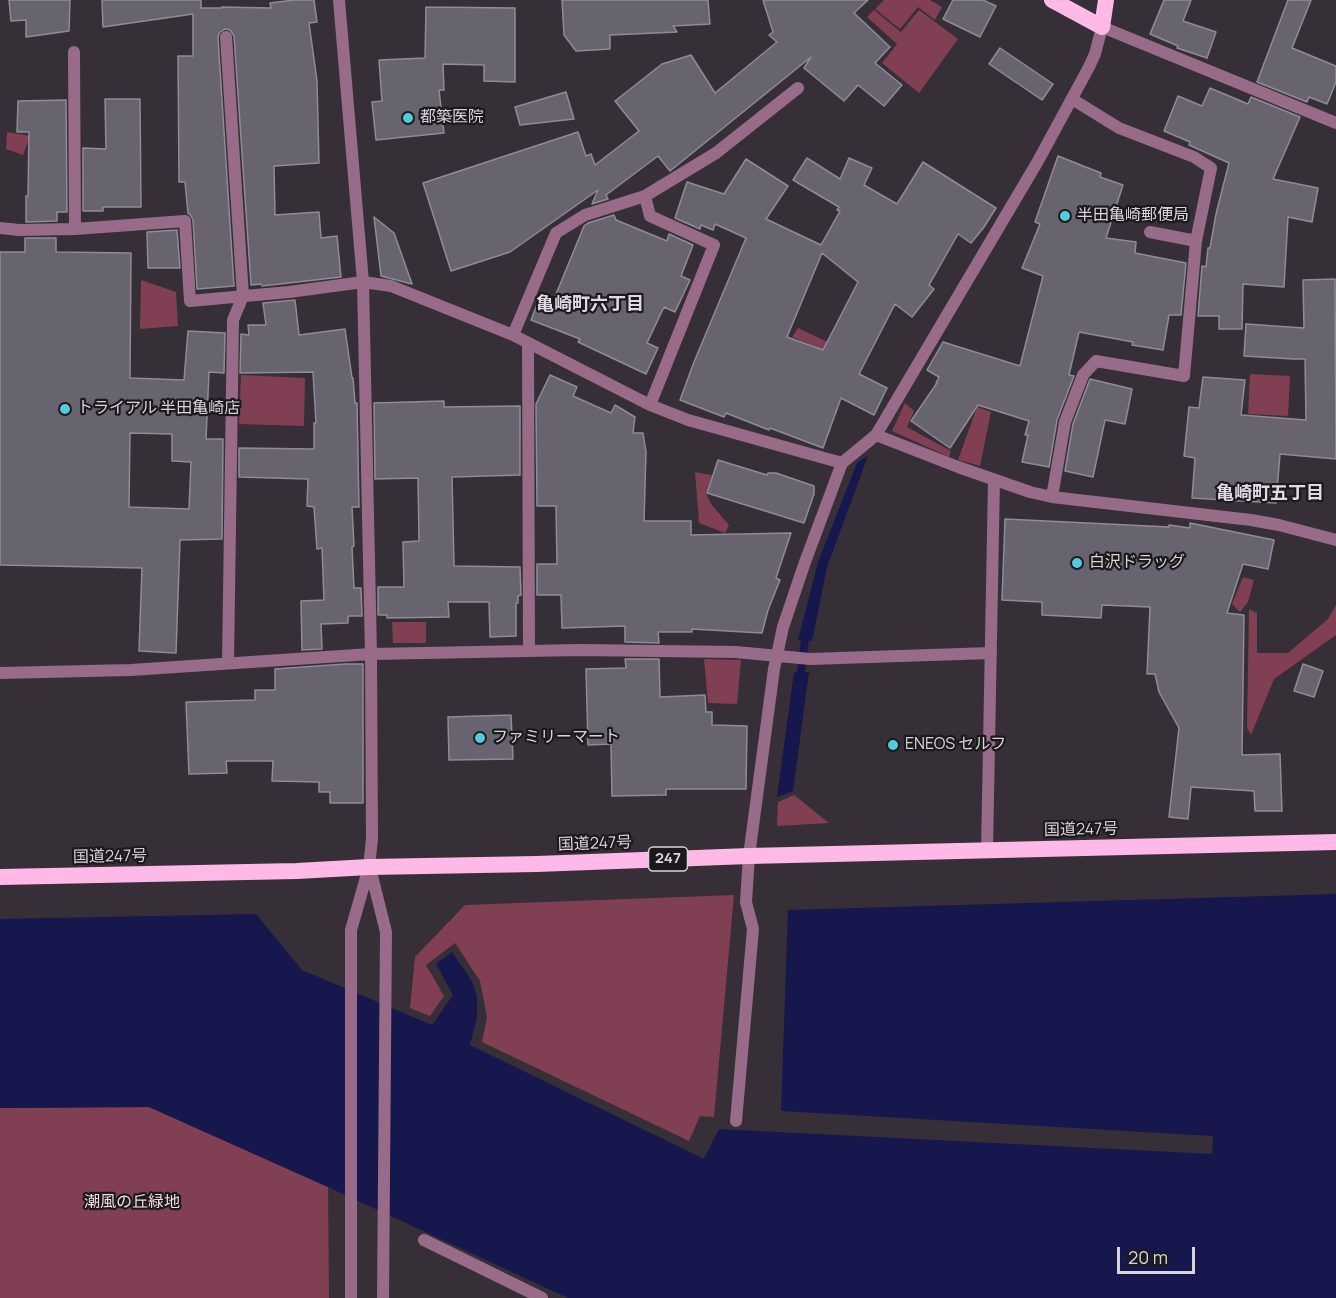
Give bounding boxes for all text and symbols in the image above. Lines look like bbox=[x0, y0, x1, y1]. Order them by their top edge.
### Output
place label: 都築医院 bbox=[420, 108, 484, 128]
marker: 都築医院 bbox=[401, 111, 415, 125]
place label: 半田亀崎郵便局 bbox=[1077, 206, 1189, 226]
marker: 半田亀崎郵便局 bbox=[1058, 209, 1072, 223]
district label: 亀崎町六丁目 bbox=[536, 294, 644, 316]
place label: トライアル 半田亀崎店 bbox=[77, 399, 240, 419]
marker: トライアル 半田亀崎店 bbox=[58, 402, 72, 416]
district label: 亀崎町五丁目 bbox=[1216, 483, 1324, 505]
place label: 白沢ドラッグ bbox=[1089, 553, 1185, 573]
marker: 白沢ドラッグ bbox=[1070, 556, 1084, 570]
place label: ファミリーマート bbox=[492, 728, 620, 748]
marker: ファミリーマート bbox=[473, 731, 487, 745]
place label: ENEOS セルフ bbox=[905, 735, 1006, 755]
marker: ENEOS セルフ bbox=[886, 738, 900, 752]
street label: 国道247号 bbox=[1044, 820, 1118, 840]
street label: 国道247号 bbox=[558, 833, 632, 855]
street label: 国道247号 bbox=[73, 847, 147, 867]
road number: 247 bbox=[648, 847, 688, 871]
park label: 潮風の丘緑地 bbox=[84, 1193, 180, 1213]
scale bar bbox=[1120, 1235, 1198, 1273]
text: 20 m bbox=[1128, 1245, 1168, 1269]

